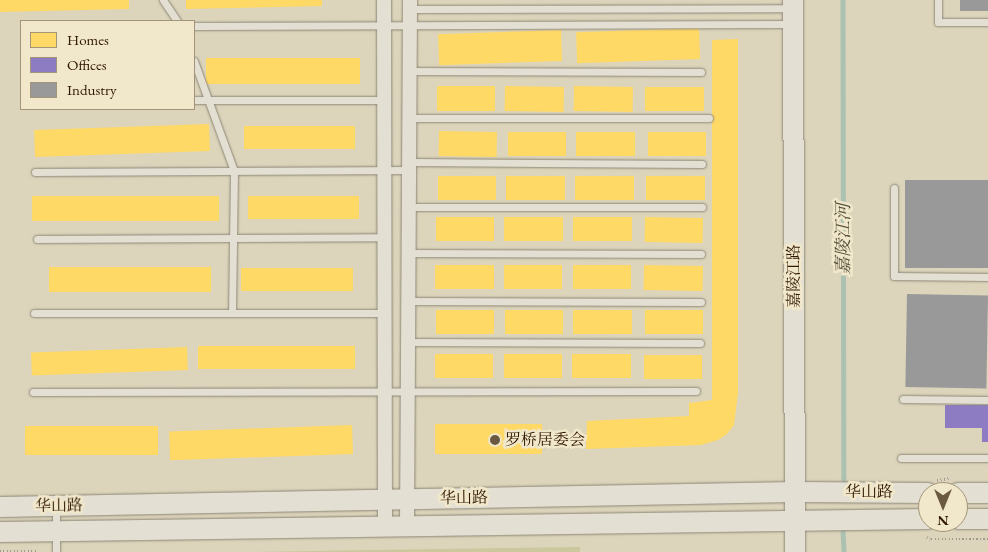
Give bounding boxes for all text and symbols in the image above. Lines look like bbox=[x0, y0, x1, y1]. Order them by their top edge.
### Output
legend bbox=[20, 20, 195, 110]
text: Homes bbox=[67, 30, 109, 49]
text: Offices bbox=[67, 55, 107, 74]
text: Industry bbox=[67, 80, 117, 99]
water label: 嘉陵江河 bbox=[832, 203, 854, 275]
street label: 嘉陵江路 bbox=[784, 244, 804, 308]
place label: 罗桥居委会 bbox=[505, 430, 585, 450]
marker: 罗桥居委会 bbox=[489, 434, 501, 446]
street label: 华山路 bbox=[845, 482, 893, 502]
north arrow bbox=[918, 482, 968, 532]
street label: 华山路 bbox=[440, 488, 488, 508]
street label: 华山路 bbox=[35, 496, 83, 516]
text: N bbox=[937, 512, 949, 530]

